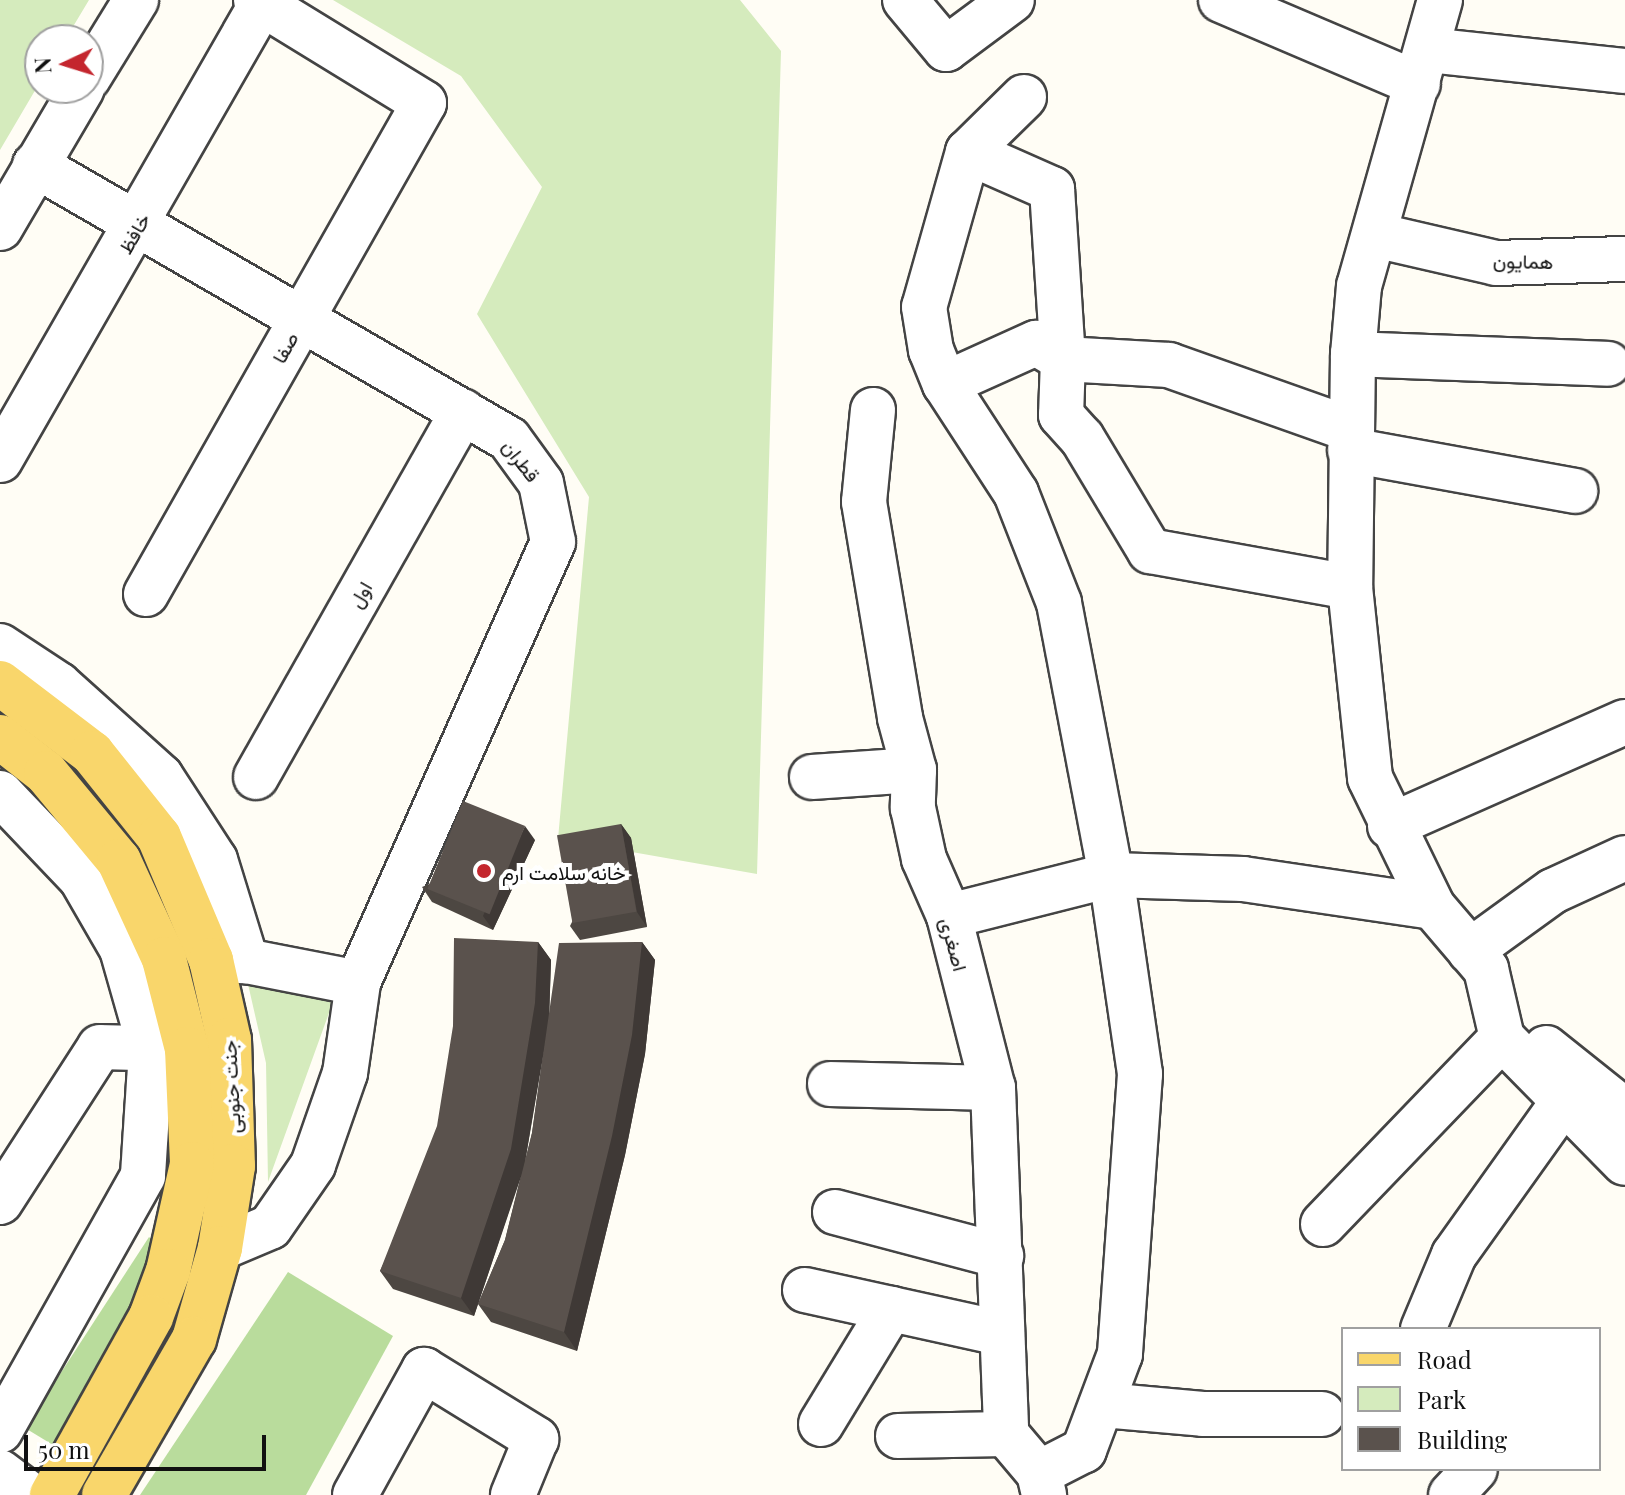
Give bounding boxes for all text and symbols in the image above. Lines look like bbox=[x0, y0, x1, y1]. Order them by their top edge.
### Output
north arrow bbox=[24, 24, 104, 104]
text: N bbox=[27, 57, 58, 75]
street label: خافظ bbox=[112, 208, 154, 258]
street label: همایون bbox=[1493, 247, 1553, 273]
street label: صفا bbox=[266, 327, 302, 367]
street label: قطران bbox=[498, 434, 546, 486]
street label: اول bbox=[342, 577, 376, 611]
place label: خانه سلامت ارم bbox=[502, 859, 626, 883]
marker: خانه سلامت ارم bbox=[473, 860, 495, 882]
street label: اصغری bbox=[936, 915, 974, 973]
street label: جنت جنوبی bbox=[216, 1040, 244, 1134]
legend bbox=[1341, 1327, 1601, 1471]
text: Road bbox=[1417, 1343, 1472, 1375]
text: Park bbox=[1417, 1383, 1466, 1415]
scale bar bbox=[28, 1419, 270, 1469]
text: Building bbox=[1417, 1423, 1507, 1455]
text: 50 m bbox=[38, 1433, 90, 1465]

